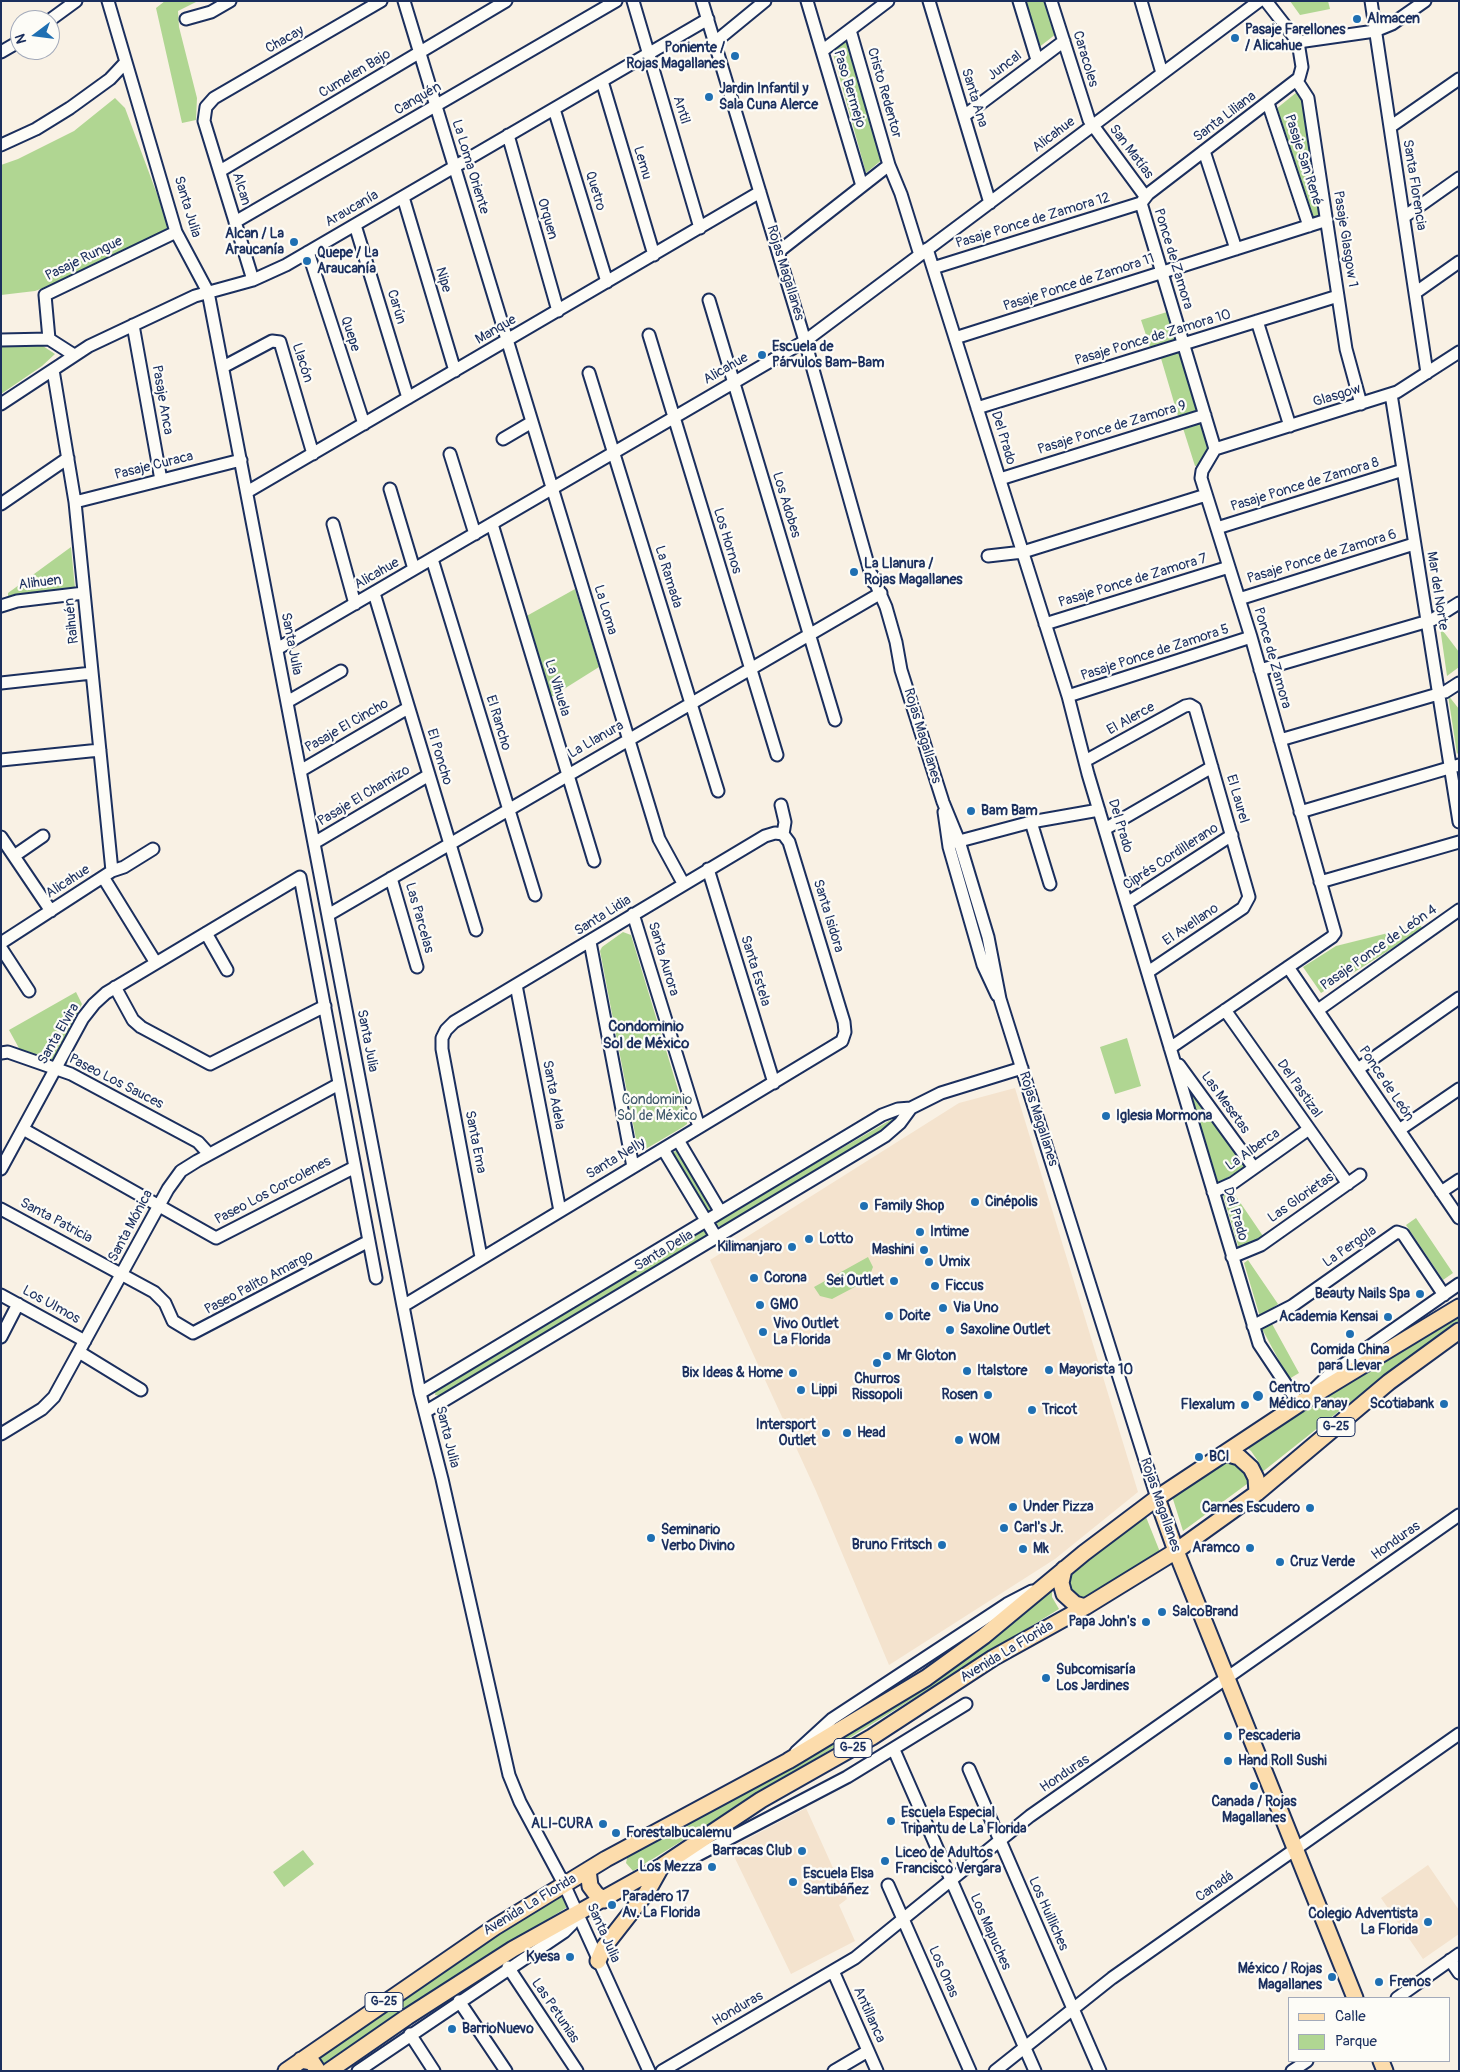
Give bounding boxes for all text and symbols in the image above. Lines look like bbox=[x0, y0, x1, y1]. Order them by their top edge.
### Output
north arrow bbox=[10, 10, 60, 60]
place label: Almacen bbox=[1367, 11, 1420, 27]
marker: Almacen bbox=[1351, 13, 1363, 25]
street label: Chacay bbox=[263, 22, 307, 58]
place label: Pasaje Farellones / Alicahue bbox=[1245, 22, 1345, 54]
street label: Caracoles bbox=[1069, 29, 1101, 89]
text: N bbox=[12, 32, 30, 46]
marker: Pasaje Farellones / Alicahue bbox=[1229, 32, 1241, 44]
place label: Poniente / Rojas Magallanes bbox=[626, 40, 725, 72]
street label: Cumelen Bajo bbox=[316, 46, 394, 102]
street label: Cristo Redentor bbox=[863, 46, 905, 140]
street label: Paso Bermejo bbox=[829, 48, 869, 130]
street label: Juncal bbox=[985, 48, 1025, 84]
marker: Poniente / Rojas Magallanes bbox=[729, 50, 741, 62]
street label: Santa Ana bbox=[957, 66, 991, 130]
street label: Canquén bbox=[391, 79, 445, 119]
place label: Jardin Infantil y Sala Cuna Alerce bbox=[719, 81, 818, 114]
street label: Santa Liliana bbox=[1190, 88, 1260, 146]
marker: Jardin Infantil y Sala Cuna Alerce bbox=[703, 91, 715, 103]
street label: Antil bbox=[669, 94, 693, 126]
street label: Pasaje San René bbox=[1280, 112, 1326, 208]
street label: Alicahue bbox=[1029, 114, 1079, 156]
street label: La Loma Oriente bbox=[448, 118, 492, 216]
street label: San Matías bbox=[1105, 122, 1157, 182]
street label: Santa Florencia bbox=[1399, 138, 1429, 232]
street label: Lemu bbox=[629, 144, 655, 182]
street label: Quetro bbox=[581, 169, 609, 213]
street label: Alcan bbox=[228, 171, 254, 207]
street label: Santa Julia bbox=[170, 174, 204, 240]
street label: Araucanía bbox=[322, 187, 382, 231]
street label: Pasaje Ponce de Zamora 12 bbox=[954, 190, 1112, 252]
street label: Pasaje Glasgow 1 bbox=[1329, 190, 1361, 288]
street label: Orquen bbox=[533, 196, 561, 242]
street label: Ponce de Zamora bbox=[1150, 207, 1196, 311]
street label: Rojas Magallanes bbox=[763, 223, 807, 323]
place label: Alcan / La Araucanía bbox=[225, 226, 284, 258]
street label: Pasaje Rungue bbox=[43, 233, 125, 285]
marker: Alcan / La Araucanía bbox=[288, 236, 300, 248]
place label: Quepe / La Araucanía bbox=[317, 245, 379, 278]
street label: Pasaje Ponce de Zamora 11 bbox=[1001, 251, 1157, 315]
marker: Quepe / La Araucanía bbox=[301, 255, 313, 267]
street label: Nipe bbox=[431, 265, 455, 295]
street label: Carún bbox=[383, 288, 409, 326]
street label: Pasaje Ponce de Zamora 10 bbox=[1073, 306, 1233, 370]
street label: Manque bbox=[472, 312, 520, 348]
street label: Quepe bbox=[336, 314, 364, 354]
place label: Escuela de Párvulos Bam-Bam bbox=[772, 339, 884, 372]
street label: Llacón bbox=[288, 341, 316, 385]
street label: Alicahue bbox=[701, 349, 751, 389]
marker: Escuela de Párvulos Bam-Bam bbox=[756, 349, 768, 361]
street label: Pasaje Anca bbox=[148, 364, 176, 436]
street label: Glasgow bbox=[1311, 381, 1363, 411]
street label: Pasaje Ponce de Zamora 9 bbox=[1036, 397, 1188, 459]
street label: Del Prado bbox=[987, 409, 1019, 467]
street label: Pasaje Curaca bbox=[113, 448, 195, 484]
street label: Pasaje Ponce de Zamora 8 bbox=[1229, 454, 1381, 516]
street label: Los Adobes bbox=[768, 470, 804, 540]
street label: Los Hornos bbox=[709, 506, 745, 576]
street label: Pasaje Ponce de Zamora 6 bbox=[1245, 526, 1399, 588]
street label: La Ramada bbox=[651, 544, 685, 610]
street label: Pasaje Ponce de Zamora 7 bbox=[1057, 550, 1209, 612]
street label: Mar del Norte bbox=[1422, 550, 1452, 632]
street label: Alicahue bbox=[352, 554, 402, 594]
place label: La Llanura / Rojas Magallanes bbox=[864, 556, 963, 588]
marker: La Llanura / Rojas Magallanes bbox=[848, 566, 860, 578]
street label: Alihuen bbox=[18, 572, 62, 594]
street label: La Loma bbox=[589, 583, 621, 637]
street label: Raihuén bbox=[61, 597, 83, 645]
street label: Ponce de Zamora bbox=[1250, 605, 1294, 711]
street label: Santa Julia bbox=[277, 611, 305, 677]
street label: Pasaje Ponce de Zamora 5 bbox=[1079, 621, 1231, 685]
street label: La Vihuela bbox=[540, 657, 574, 719]
street label: Rojas Magallanes bbox=[900, 686, 944, 786]
street label: El Rancho bbox=[482, 693, 514, 753]
street label: Pasaje El Cincho bbox=[302, 695, 392, 757]
street label: El Alerce bbox=[1104, 699, 1158, 739]
street label: La Llanura bbox=[565, 717, 627, 763]
street label: El Poncho bbox=[423, 727, 455, 787]
street label: Pasaje El Chamizo bbox=[315, 762, 413, 830]
street label: El Laurel bbox=[1222, 773, 1252, 825]
street label: Del Prado bbox=[1104, 797, 1136, 855]
place label: Bam Bam bbox=[981, 803, 1038, 819]
marker: Bam Bam bbox=[965, 805, 977, 817]
street label: Ciprés Cordillerano bbox=[1120, 820, 1222, 894]
street label: Alicahue bbox=[43, 862, 93, 902]
street label: Santa Isidora bbox=[809, 877, 847, 955]
street label: Las Parcelas bbox=[401, 881, 437, 955]
street label: Santa Lidia bbox=[572, 892, 634, 940]
street label: El Avellano bbox=[1160, 900, 1222, 950]
street label: Pasaje Ponce de León 4 bbox=[1318, 901, 1440, 995]
street label: Santa Aurora bbox=[644, 920, 682, 998]
street label: Santa Estela bbox=[736, 934, 774, 1008]
street label: Santa Elvira bbox=[35, 1000, 83, 1068]
street label: Santa Julia bbox=[353, 1008, 381, 1074]
district label: Condominio Sol de México bbox=[603, 1018, 689, 1053]
street label: Ponce de León bbox=[1355, 1043, 1417, 1125]
street label: Paseo Los Sauces bbox=[66, 1051, 166, 1113]
street label: Del Pastizal bbox=[1273, 1057, 1325, 1121]
street label: Santa Adela bbox=[538, 1059, 568, 1131]
street label: Las Mesetas bbox=[1197, 1069, 1253, 1137]
street label: Rojas Magallanes bbox=[1015, 1070, 1061, 1168]
park label: Condominio Sol de México bbox=[617, 1092, 697, 1124]
place label: Iglesia Mormona bbox=[1116, 1108, 1212, 1124]
street label: Santa Ema bbox=[461, 1109, 489, 1175]
marker: Iglesia Mormona bbox=[1100, 1110, 1112, 1122]
street label: La Alberca bbox=[1223, 1125, 1283, 1175]
street label: Santa Nelly bbox=[583, 1135, 649, 1183]
street label: Paseo Los Corcolenes bbox=[212, 1153, 334, 1229]
street label: Las Glorietas bbox=[1265, 1169, 1337, 1227]
street label: Del Prado bbox=[1219, 1185, 1251, 1243]
street label: Santa Mónica bbox=[105, 1187, 157, 1265]
place label: Cinépolis bbox=[985, 1194, 1038, 1210]
street label: Santa Patricia bbox=[17, 1195, 95, 1247]
marker: Cinépolis bbox=[969, 1196, 981, 1208]
place label: Family Shop bbox=[874, 1198, 944, 1214]
marker: Family Shop bbox=[858, 1200, 870, 1212]
street label: La Pergola bbox=[1320, 1222, 1380, 1272]
place label: Intime bbox=[930, 1224, 969, 1240]
marker: Intime bbox=[914, 1226, 926, 1238]
street label: Santa Delia bbox=[632, 1227, 696, 1275]
place label: Lotto bbox=[819, 1231, 853, 1247]
marker: Lotto bbox=[803, 1233, 815, 1245]
place label: Kilimanjaro bbox=[717, 1239, 782, 1255]
marker: Kilimanjaro bbox=[786, 1241, 798, 1253]
place label: Mashini bbox=[872, 1242, 914, 1258]
marker: Mashini bbox=[918, 1244, 930, 1256]
street label: Paseo Palito Amargo bbox=[202, 1247, 316, 1319]
place label: Umix bbox=[939, 1254, 970, 1270]
marker: Umix bbox=[923, 1256, 935, 1268]
place label: Corona bbox=[764, 1270, 807, 1286]
marker: Corona bbox=[748, 1272, 760, 1284]
place label: Sei Outlet bbox=[826, 1273, 884, 1289]
marker: Sei Outlet bbox=[888, 1275, 900, 1287]
place label: Ficcus bbox=[945, 1278, 983, 1294]
marker: Ficcus bbox=[929, 1280, 941, 1292]
street label: Los Ulmos bbox=[19, 1282, 83, 1328]
place label: Beauty Nails Spa bbox=[1315, 1286, 1410, 1302]
marker: Beauty Nails Spa bbox=[1414, 1288, 1426, 1300]
place label: GMO bbox=[770, 1297, 798, 1313]
marker: GMO bbox=[754, 1299, 766, 1311]
place label: Via Uno bbox=[953, 1300, 998, 1316]
marker: Via Uno bbox=[937, 1302, 949, 1314]
place label: Doite bbox=[899, 1308, 930, 1324]
place label: Academia Kensai bbox=[1279, 1309, 1378, 1325]
marker: Doite bbox=[883, 1310, 895, 1322]
marker: Academia Kensai bbox=[1382, 1311, 1394, 1323]
place label: Vivo Outlet La Florida bbox=[773, 1316, 839, 1348]
place label: Saxoline Outlet bbox=[960, 1322, 1050, 1338]
marker: Saxoline Outlet bbox=[944, 1324, 956, 1336]
marker: Vivo Outlet La Florida bbox=[757, 1326, 769, 1338]
marker: Comida China para Llevar bbox=[1344, 1328, 1356, 1340]
place label: Comida China para Llevar bbox=[1310, 1342, 1390, 1374]
place label: Mr Gloton bbox=[897, 1348, 956, 1364]
marker: Mr Gloton bbox=[881, 1350, 893, 1362]
marker: Churros Rissopoli bbox=[871, 1357, 883, 1369]
place label: Mayorista 10 bbox=[1059, 1362, 1133, 1378]
place label: Italstore bbox=[977, 1363, 1027, 1379]
marker: Mayorista 10 bbox=[1043, 1364, 1055, 1376]
place label: Bix Ideas & Home bbox=[682, 1365, 783, 1381]
marker: Italstore bbox=[961, 1365, 973, 1377]
marker: Bix Ideas & Home bbox=[787, 1367, 799, 1379]
place label: Churros Rissopoli bbox=[852, 1371, 902, 1404]
place label: Centro Médico Panay bbox=[1269, 1380, 1347, 1412]
place label: Lippi bbox=[811, 1382, 837, 1398]
marker: Lippi bbox=[795, 1384, 807, 1396]
place label: Rosen bbox=[942, 1387, 978, 1403]
marker: Rosen bbox=[982, 1389, 994, 1401]
marker: Centro Médico Panay bbox=[1251, 1389, 1265, 1403]
place label: Scotiabank bbox=[1370, 1396, 1434, 1412]
place label: Flexalum bbox=[1180, 1397, 1235, 1413]
marker: Scotiabank bbox=[1438, 1398, 1450, 1410]
marker: Flexalum bbox=[1239, 1399, 1251, 1411]
place label: Tricot bbox=[1042, 1402, 1077, 1418]
street label: Santa Julia bbox=[431, 1404, 463, 1470]
marker: Tricot bbox=[1026, 1404, 1038, 1416]
place label: Intersport Outlet bbox=[756, 1417, 816, 1450]
road number: G-25 bbox=[1317, 1418, 1355, 1436]
place label: Head bbox=[857, 1425, 886, 1441]
marker: Intersport Outlet bbox=[820, 1427, 832, 1439]
marker: Head bbox=[841, 1427, 853, 1439]
place label: WOM bbox=[969, 1432, 1000, 1448]
marker: WOM bbox=[953, 1434, 965, 1446]
place label: BCI bbox=[1209, 1449, 1230, 1465]
marker: BCI bbox=[1193, 1451, 1205, 1463]
street label: Rojas Magallanes bbox=[1136, 1456, 1184, 1554]
place label: Under Pizza bbox=[1023, 1499, 1093, 1515]
place label: Carnes Escudero bbox=[1202, 1500, 1300, 1516]
marker: Under Pizza bbox=[1007, 1501, 1019, 1513]
marker: Carnes Escudero bbox=[1304, 1502, 1316, 1514]
street label: Honduras bbox=[1368, 1518, 1424, 1564]
place label: Carl's Jr. bbox=[1014, 1520, 1063, 1536]
place label: Seminario Verbo Divino bbox=[661, 1522, 735, 1554]
marker: Carl's Jr. bbox=[998, 1522, 1010, 1534]
marker: Seminario Verbo Divino bbox=[645, 1532, 657, 1544]
place label: Bruno Fritsch bbox=[852, 1537, 932, 1553]
marker: Bruno Fritsch bbox=[936, 1539, 948, 1551]
place label: Aramco bbox=[1192, 1540, 1240, 1556]
place label: Mk bbox=[1033, 1541, 1049, 1557]
marker: Aramco bbox=[1244, 1542, 1256, 1554]
marker: Mk bbox=[1017, 1543, 1029, 1555]
place label: Cruz Verde bbox=[1290, 1554, 1355, 1570]
marker: Cruz Verde bbox=[1274, 1556, 1286, 1568]
place label: SalcoBrand bbox=[1172, 1604, 1238, 1620]
marker: SalcoBrand bbox=[1156, 1606, 1168, 1618]
place label: Papa John's bbox=[1068, 1614, 1136, 1630]
marker: Papa John's bbox=[1140, 1616, 1152, 1628]
street label: Avenida La Florida bbox=[957, 1618, 1057, 1686]
place label: Subcomisaría Los Jardines bbox=[1056, 1662, 1135, 1694]
marker: Subcomisaría Los Jardines bbox=[1040, 1672, 1052, 1684]
place label: Pescaderia bbox=[1238, 1728, 1300, 1744]
marker: Pescaderia bbox=[1222, 1730, 1234, 1742]
road number: G-25 bbox=[834, 1739, 872, 1758]
street label: Honduras bbox=[1037, 1751, 1093, 1797]
place label: Hand Roll Sushi bbox=[1238, 1753, 1327, 1769]
marker: Hand Roll Sushi bbox=[1222, 1755, 1234, 1767]
marker: Canada / Rojas Magallanes bbox=[1248, 1780, 1260, 1792]
place label: Canada / Rojas Magallanes bbox=[1211, 1794, 1297, 1826]
place label: Escuela Especial Tripantu de La Florida bbox=[901, 1805, 1027, 1838]
marker: Escuela Especial Tripantu de La Florida bbox=[885, 1815, 897, 1827]
place label: ALI-CURA bbox=[531, 1816, 593, 1832]
marker: ALI-CURA bbox=[597, 1818, 609, 1830]
place label: Forestalbucalemu bbox=[626, 1825, 732, 1841]
marker: Forestalbucalemu bbox=[610, 1827, 622, 1839]
place label: Barracas Club bbox=[712, 1843, 792, 1859]
marker: Barracas Club bbox=[796, 1845, 808, 1857]
place label: Liceo de Adultos Francisco Vergara bbox=[895, 1845, 1001, 1878]
marker: Liceo de Adultos Francisco Vergara bbox=[879, 1855, 891, 1867]
place label: Los Mezza bbox=[639, 1859, 702, 1875]
marker: Los Mezza bbox=[706, 1861, 718, 1873]
place label: Escuela Elsa Santibáñez bbox=[803, 1866, 874, 1898]
street label: Canadá bbox=[1193, 1868, 1237, 1906]
street label: Avenida La Florida bbox=[480, 1871, 580, 1939]
street label: Los Huilliches bbox=[1024, 1874, 1072, 1954]
marker: Escuela Elsa Santibáñez bbox=[787, 1876, 799, 1888]
place label: Paradero 17 Av. La Florida bbox=[622, 1889, 700, 1921]
street label: Los Mapuches bbox=[966, 1891, 1014, 1973]
marker: Paradero 17 Av. La Florida bbox=[606, 1899, 618, 1911]
street label: Santa Julia bbox=[582, 1901, 624, 1965]
place label: Colegio Adventista La Florida bbox=[1308, 1906, 1418, 1938]
marker: Colegio Adventista La Florida bbox=[1422, 1916, 1434, 1928]
street label: Los Onas bbox=[924, 1944, 962, 2000]
place label: Kyesa bbox=[526, 1949, 560, 1965]
marker: Kyesa bbox=[564, 1951, 576, 1963]
place label: México / Rojas Magallanes bbox=[1238, 1961, 1322, 1994]
marker: México / Rojas Magallanes bbox=[1326, 1971, 1338, 1983]
place label: Frenos bbox=[1389, 1974, 1431, 1990]
street label: Las Petunias bbox=[527, 1976, 583, 2046]
marker: Frenos bbox=[1373, 1976, 1385, 1988]
street label: Antillanca bbox=[849, 1984, 889, 2046]
street label: Honduras bbox=[710, 1988, 766, 2030]
road number: G-25 bbox=[365, 1992, 403, 2011]
legend bbox=[1288, 1997, 1450, 2062]
text: Calle bbox=[1335, 2007, 1366, 2026]
place label: BarrioNuevo bbox=[462, 2021, 534, 2037]
marker: BarrioNuevo bbox=[446, 2023, 458, 2035]
text: Parque bbox=[1335, 2032, 1377, 2051]

